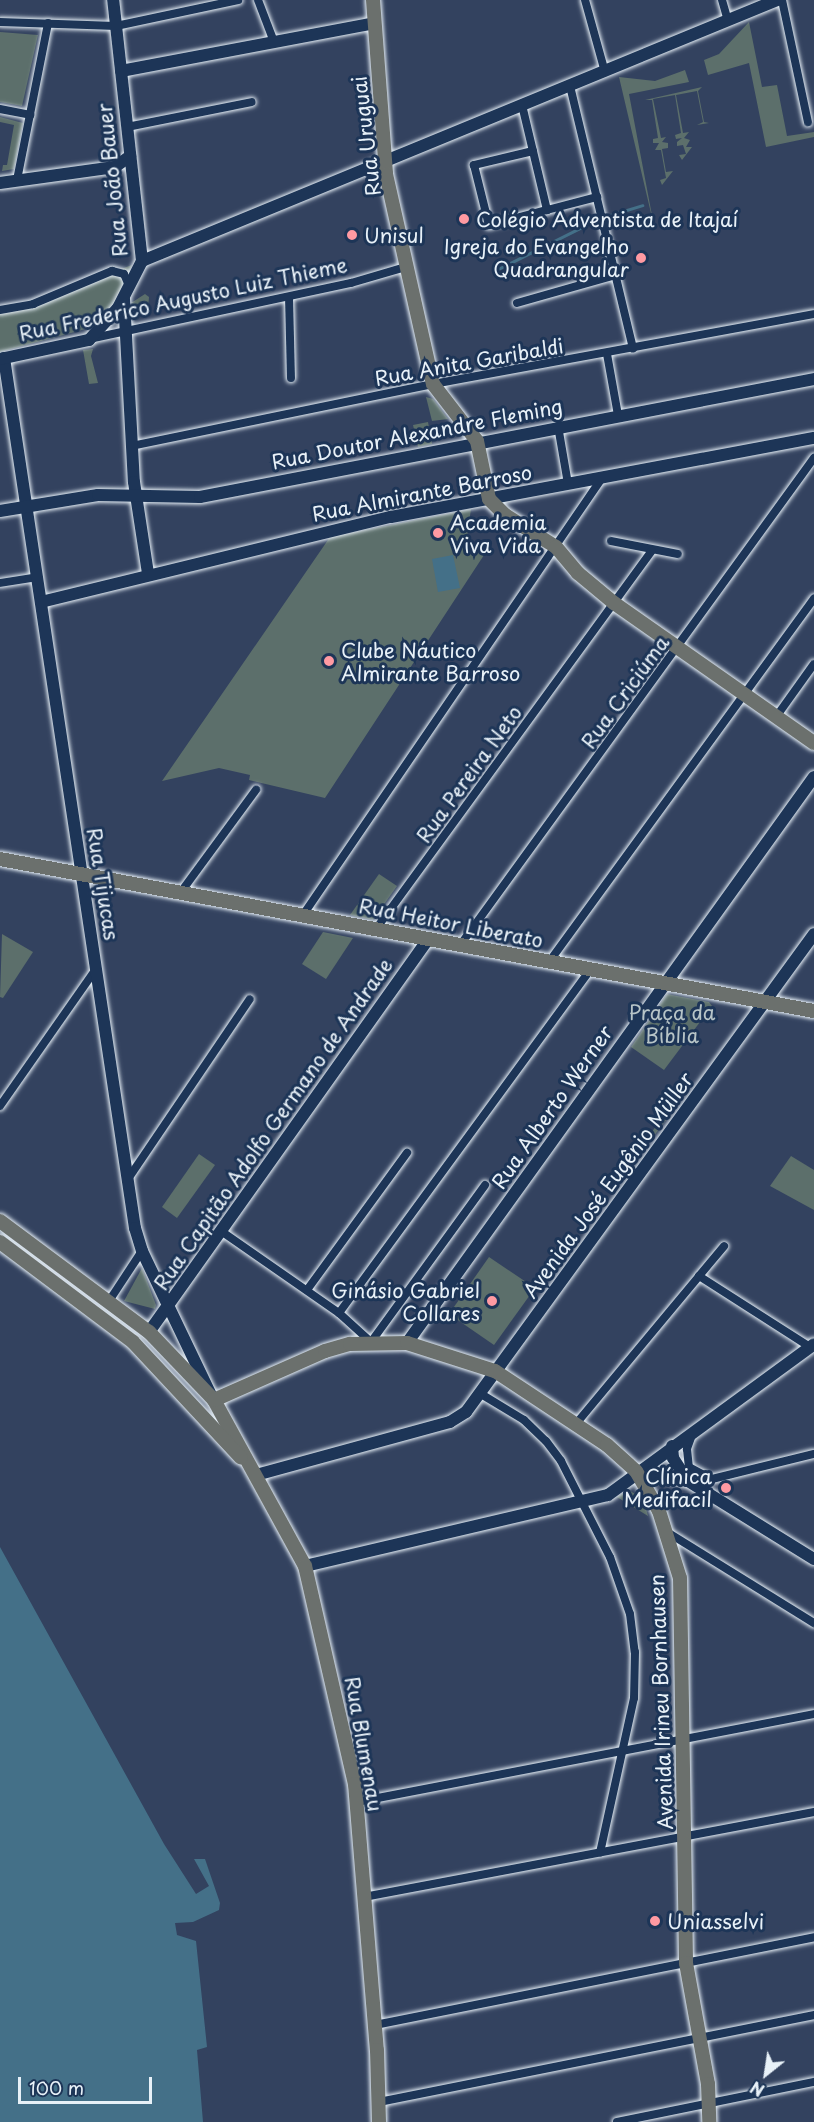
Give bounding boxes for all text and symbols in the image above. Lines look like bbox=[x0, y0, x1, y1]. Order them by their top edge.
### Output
street label: Rua Uruguai bbox=[347, 74, 385, 198]
street label: Rua João Bauer bbox=[92, 101, 132, 259]
place label: Colégio Adventista de Itajaí bbox=[476, 207, 743, 231]
marker: Colégio Adventista de Itajaí bbox=[457, 212, 471, 226]
place label: Unisul bbox=[364, 223, 424, 247]
marker: Unisul bbox=[345, 228, 359, 242]
place label: Igreja do Evangelho Quadrangular bbox=[442, 234, 629, 281]
marker: Igreja do Evangelho Quadrangular bbox=[634, 251, 648, 265]
street label: Rua Frederico Augusto Luiz Thieme bbox=[16, 252, 350, 346]
street label: Rua Anita Garibaldi bbox=[371, 333, 567, 391]
street label: Rua Doutor Alexandre Fleming bbox=[270, 394, 564, 474]
street label: Rua Almirante Barroso bbox=[310, 460, 534, 526]
place label: Academia Viva Vida bbox=[450, 510, 547, 557]
marker: Academia Viva Vida bbox=[431, 526, 445, 540]
street label: Rua Criciúma bbox=[576, 631, 674, 753]
place label: Clube Náutico Almirante Barroso bbox=[341, 638, 520, 685]
marker: Clube Náutico Almirante Barroso bbox=[322, 654, 336, 668]
street label: Rua Pereira Neto bbox=[411, 700, 527, 848]
street label: Rua Tijucas bbox=[82, 826, 124, 942]
street label: Rua Heitor Liberato bbox=[356, 893, 546, 953]
street label: Rua Capitão Adolfo Germano de Andrade bbox=[148, 952, 398, 1296]
park label: Praça da Bíblia bbox=[629, 1000, 715, 1047]
street label: Rua Alberto Werner bbox=[486, 1020, 618, 1194]
street label: Avenida José Eugênio Müller bbox=[518, 1067, 698, 1303]
place label: Ginásio Gabriel Collares bbox=[331, 1278, 480, 1325]
marker: Ginásio Gabriel Collares bbox=[485, 1294, 499, 1308]
place label: Clínica Medifacil bbox=[624, 1464, 712, 1511]
marker: Clínica Medifacil bbox=[717, 1479, 735, 1497]
street label: Avenida Irineu Bornhausen bbox=[645, 1573, 677, 1831]
street label: Rua Blumenau bbox=[340, 1674, 388, 1814]
place label: Uniasselvi bbox=[667, 1909, 764, 1933]
marker: Uniasselvi bbox=[648, 1914, 662, 1928]
north arrow bbox=[736, 2044, 796, 2104]
scale bar bbox=[21, 2065, 154, 2103]
text: 100 m bbox=[29, 2074, 84, 2101]
text: N bbox=[746, 2076, 768, 2103]

